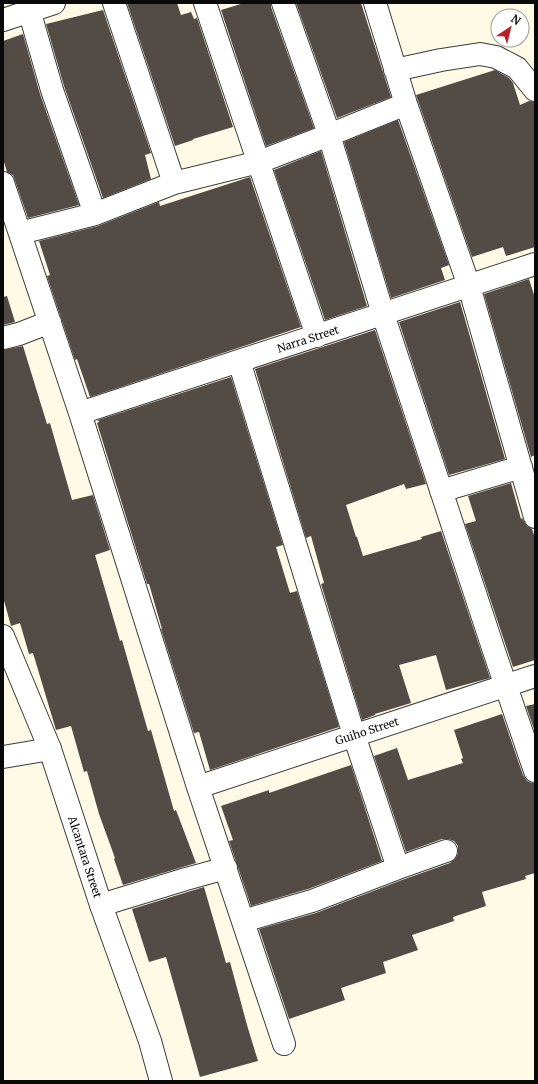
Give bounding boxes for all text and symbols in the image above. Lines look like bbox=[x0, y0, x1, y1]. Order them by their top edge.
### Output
north arrow bbox=[490, 8, 530, 48]
text: N bbox=[508, 12, 524, 28]
street label: Narra Street bbox=[275, 322, 341, 356]
street label: Guiho Street bbox=[333, 714, 401, 748]
street label: Alcantara Street bbox=[65, 814, 105, 900]

